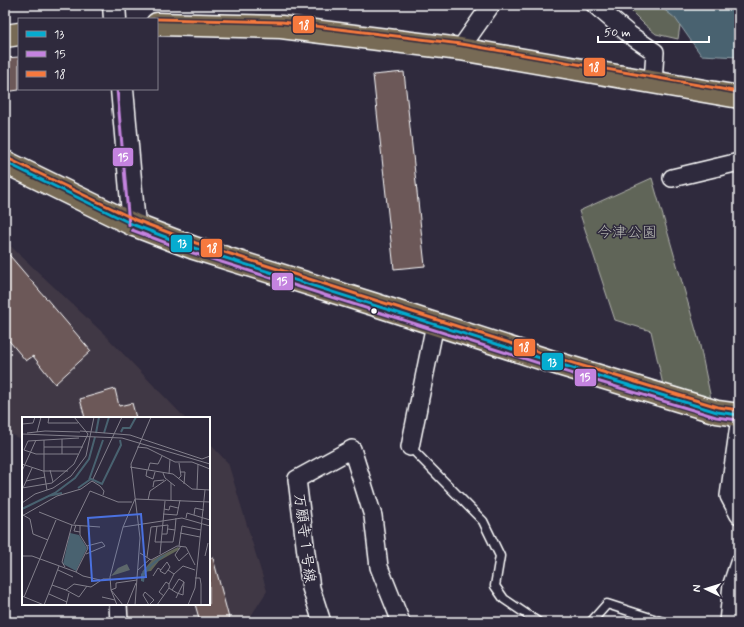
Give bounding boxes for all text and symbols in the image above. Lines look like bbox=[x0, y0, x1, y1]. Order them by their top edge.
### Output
line badge: 18 bbox=[292, 15, 315, 34]
legend bbox=[18, 18, 158, 90]
scale bar bbox=[598, 18, 709, 44]
text: 18 bbox=[299, 19, 309, 33]
text: 50 m bbox=[604, 25, 631, 41]
text: 13 bbox=[54, 27, 64, 43]
text: 15 bbox=[54, 47, 66, 63]
line badge: 18 bbox=[583, 57, 606, 77]
text: 18 bbox=[589, 61, 599, 75]
text: 18 bbox=[54, 67, 66, 83]
line badge: 15 bbox=[112, 147, 134, 167]
text: 15 bbox=[118, 151, 129, 165]
park label: 今津公園 bbox=[597, 223, 657, 243]
line badge: 13 bbox=[170, 234, 193, 253]
text: 13 bbox=[177, 237, 187, 251]
line badge: 18 bbox=[200, 238, 223, 258]
text: 18 bbox=[207, 242, 217, 256]
line badge: 15 bbox=[271, 272, 294, 291]
text: 15 bbox=[277, 275, 288, 289]
unlabelled marker bbox=[369, 306, 379, 316]
line badge: 18 bbox=[513, 338, 536, 357]
text: 18 bbox=[519, 341, 529, 355]
line badge: 13 bbox=[541, 352, 564, 371]
text: 13 bbox=[547, 356, 557, 370]
line badge: 15 bbox=[574, 368, 597, 387]
text: 15 bbox=[580, 371, 591, 385]
inset map bbox=[22, 417, 210, 605]
street label: 万願寺１号線 bbox=[289, 492, 319, 584]
north arrow bbox=[686, 569, 726, 609]
text: N bbox=[690, 584, 704, 593]

